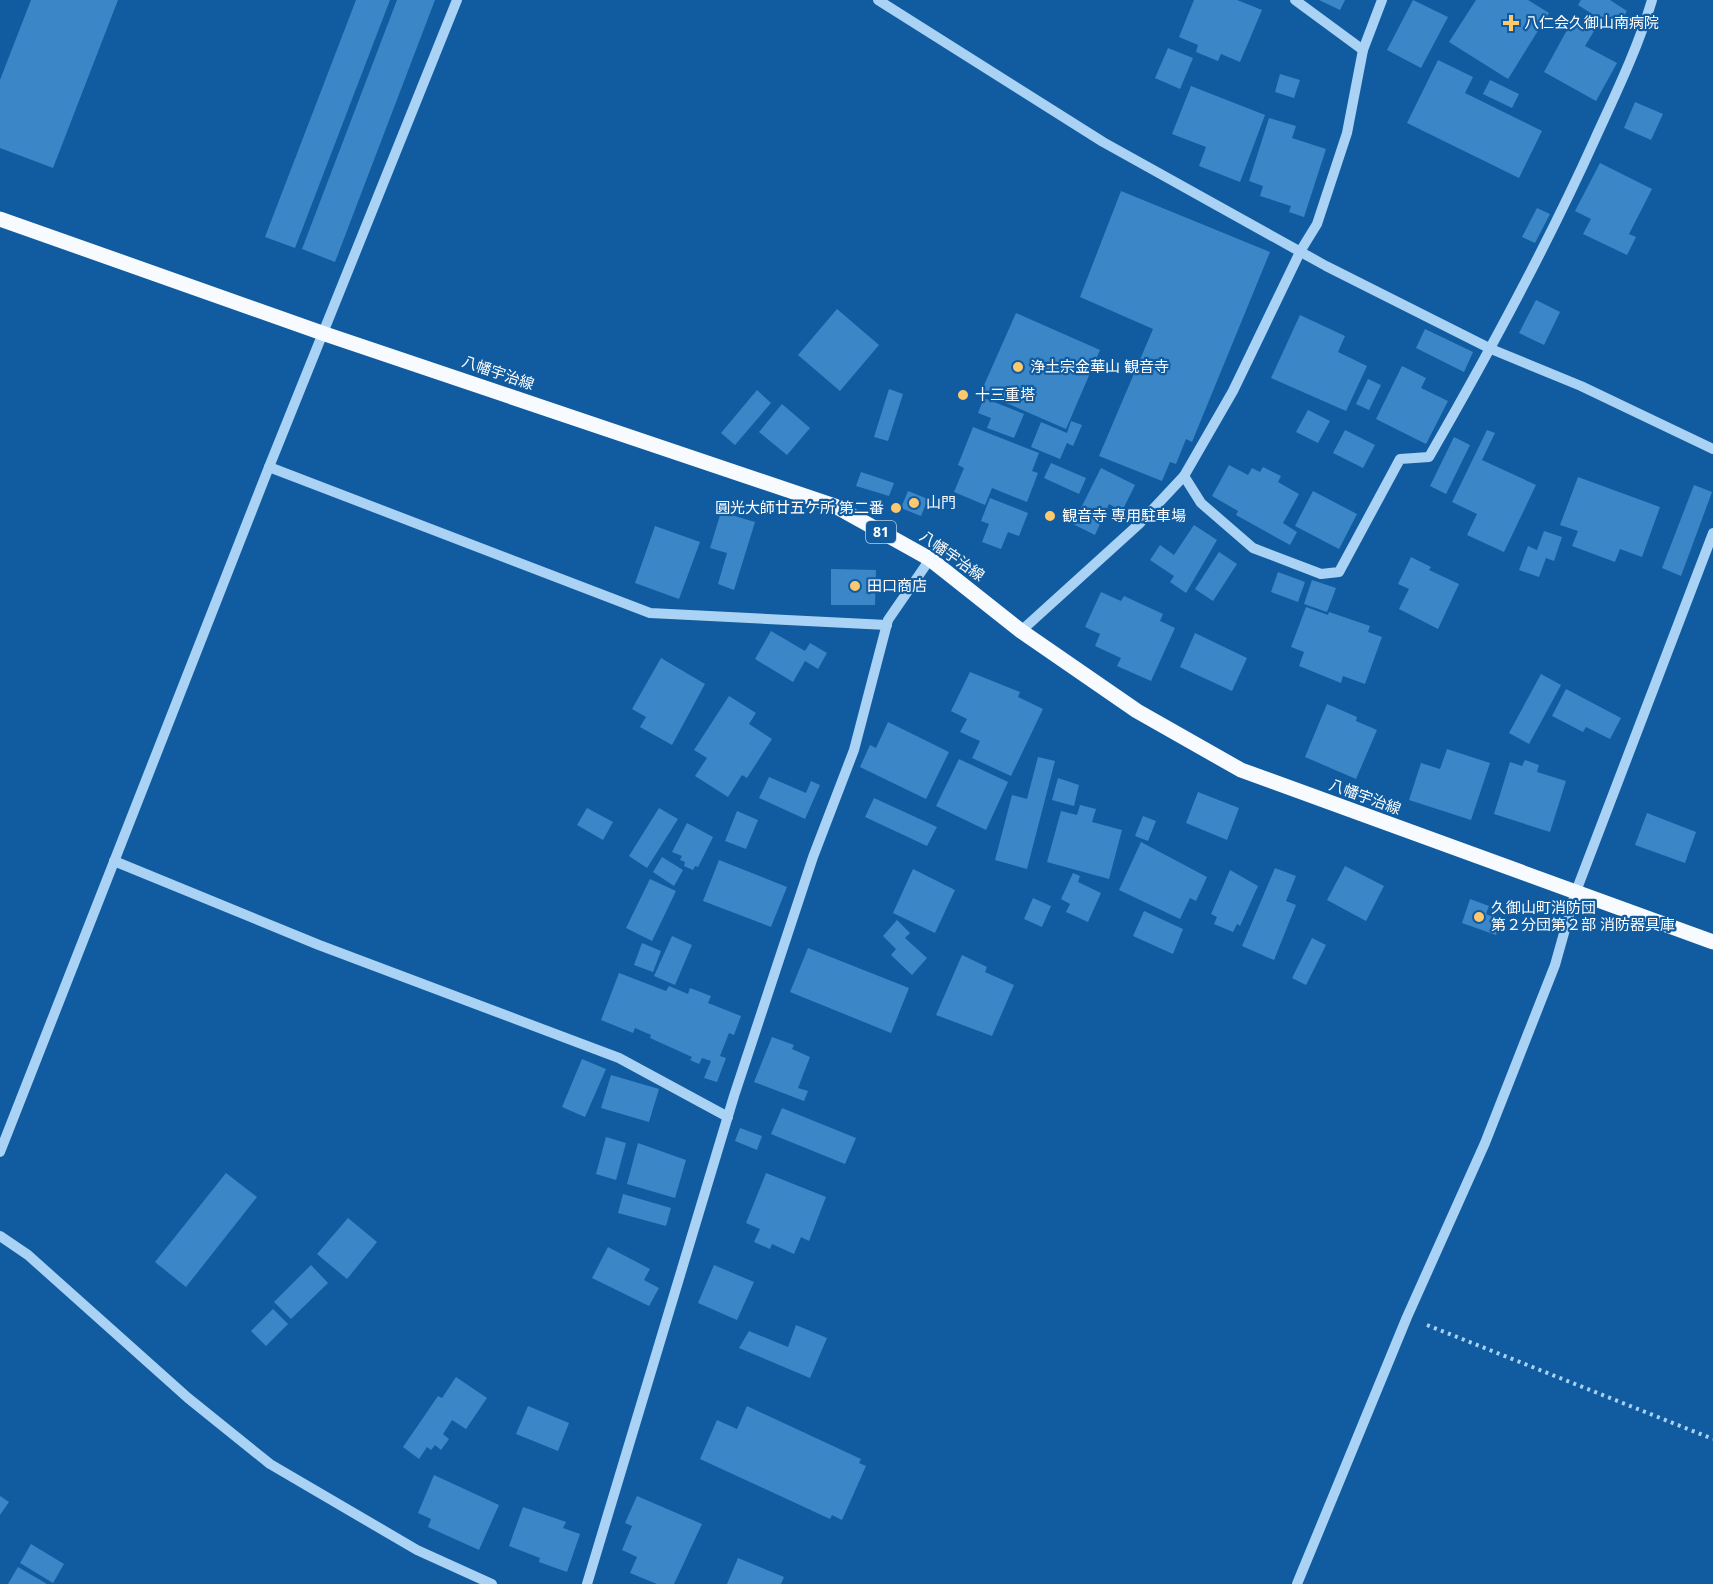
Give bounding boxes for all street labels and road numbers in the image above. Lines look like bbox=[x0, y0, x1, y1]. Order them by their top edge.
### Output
street label: 八幡宇治線 bbox=[460, 350, 537, 394]
road number: 81 bbox=[866, 521, 896, 543]
street label: 八幡宇治線 bbox=[916, 525, 989, 585]
street label: 八幡宇治線 bbox=[1327, 774, 1404, 818]

